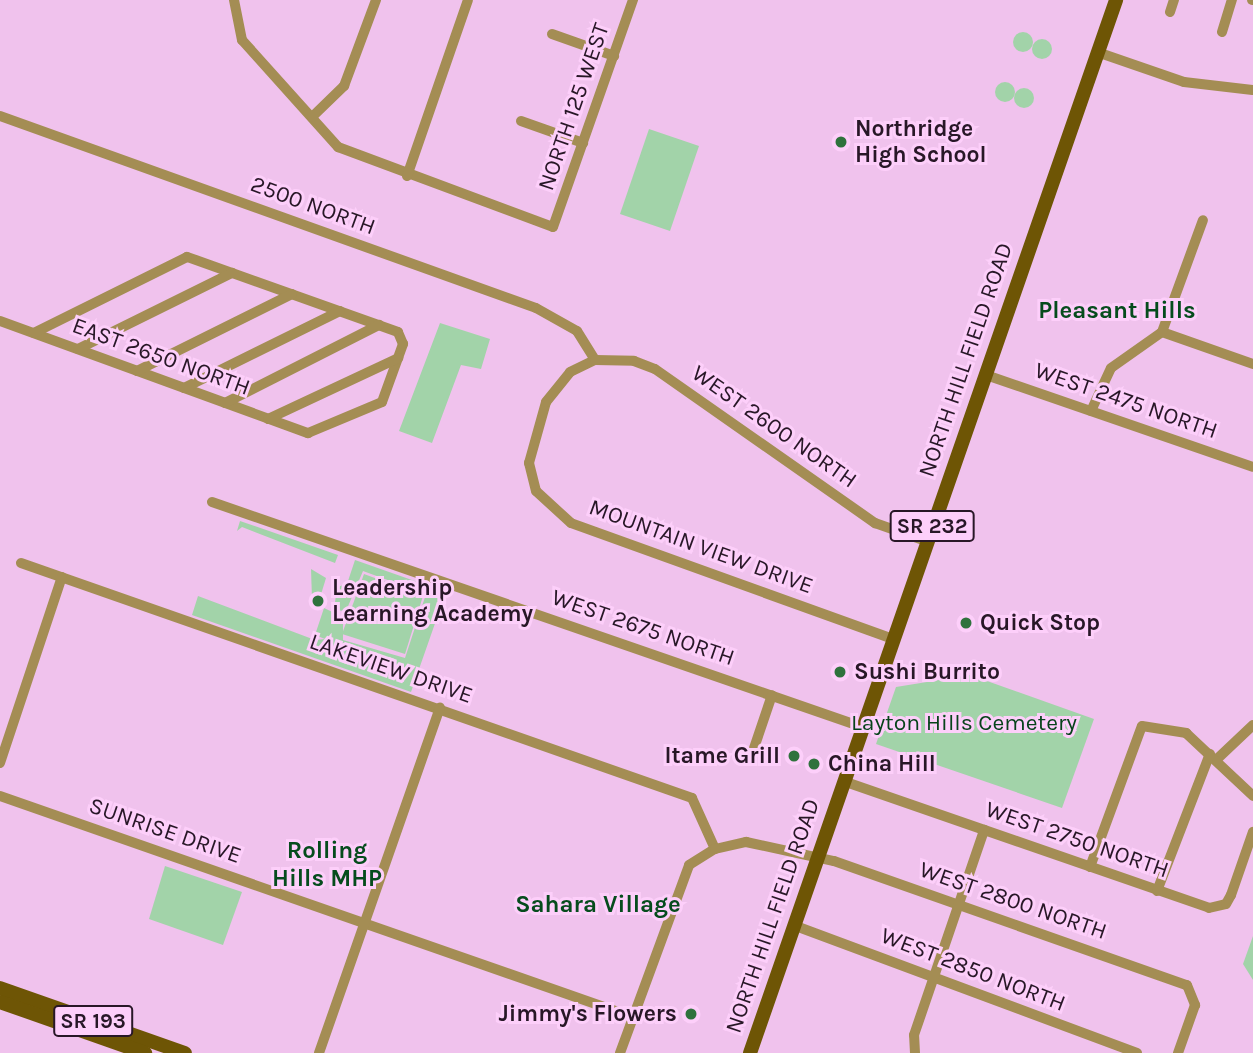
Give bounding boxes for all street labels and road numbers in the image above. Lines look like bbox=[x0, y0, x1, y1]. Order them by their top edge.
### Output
street label: NORTH 125 WEST bbox=[532, 20, 616, 194]
street label: 2500 NORTH bbox=[247, 171, 379, 241]
street label: NORTH HILL FIELD ROAD bbox=[913, 239, 1019, 481]
street label: EAST 2650 NORTH bbox=[68, 312, 254, 402]
street label: WEST 2475 NORTH bbox=[1031, 357, 1221, 445]
street label: WEST 2600 NORTH bbox=[686, 360, 862, 494]
street label: MOUNTAIN VIEW DRIVE bbox=[585, 494, 817, 600]
road number: SR 232 bbox=[888, 508, 976, 544]
street label: WEST 2675 NORTH bbox=[548, 584, 738, 672]
street label: LAKEVIEW DRIVE bbox=[306, 628, 476, 710]
street label: SUNRISE DRIVE bbox=[85, 792, 245, 870]
street label: NORTH HILL FIELD ROAD bbox=[720, 795, 826, 1037]
street label: WEST 2750 NORTH bbox=[982, 796, 1172, 884]
street label: WEST 2800 NORTH bbox=[916, 856, 1110, 946]
street label: WEST 2850 NORTH bbox=[877, 922, 1069, 1018]
road number: SR 193 bbox=[53, 1004, 133, 1038]

